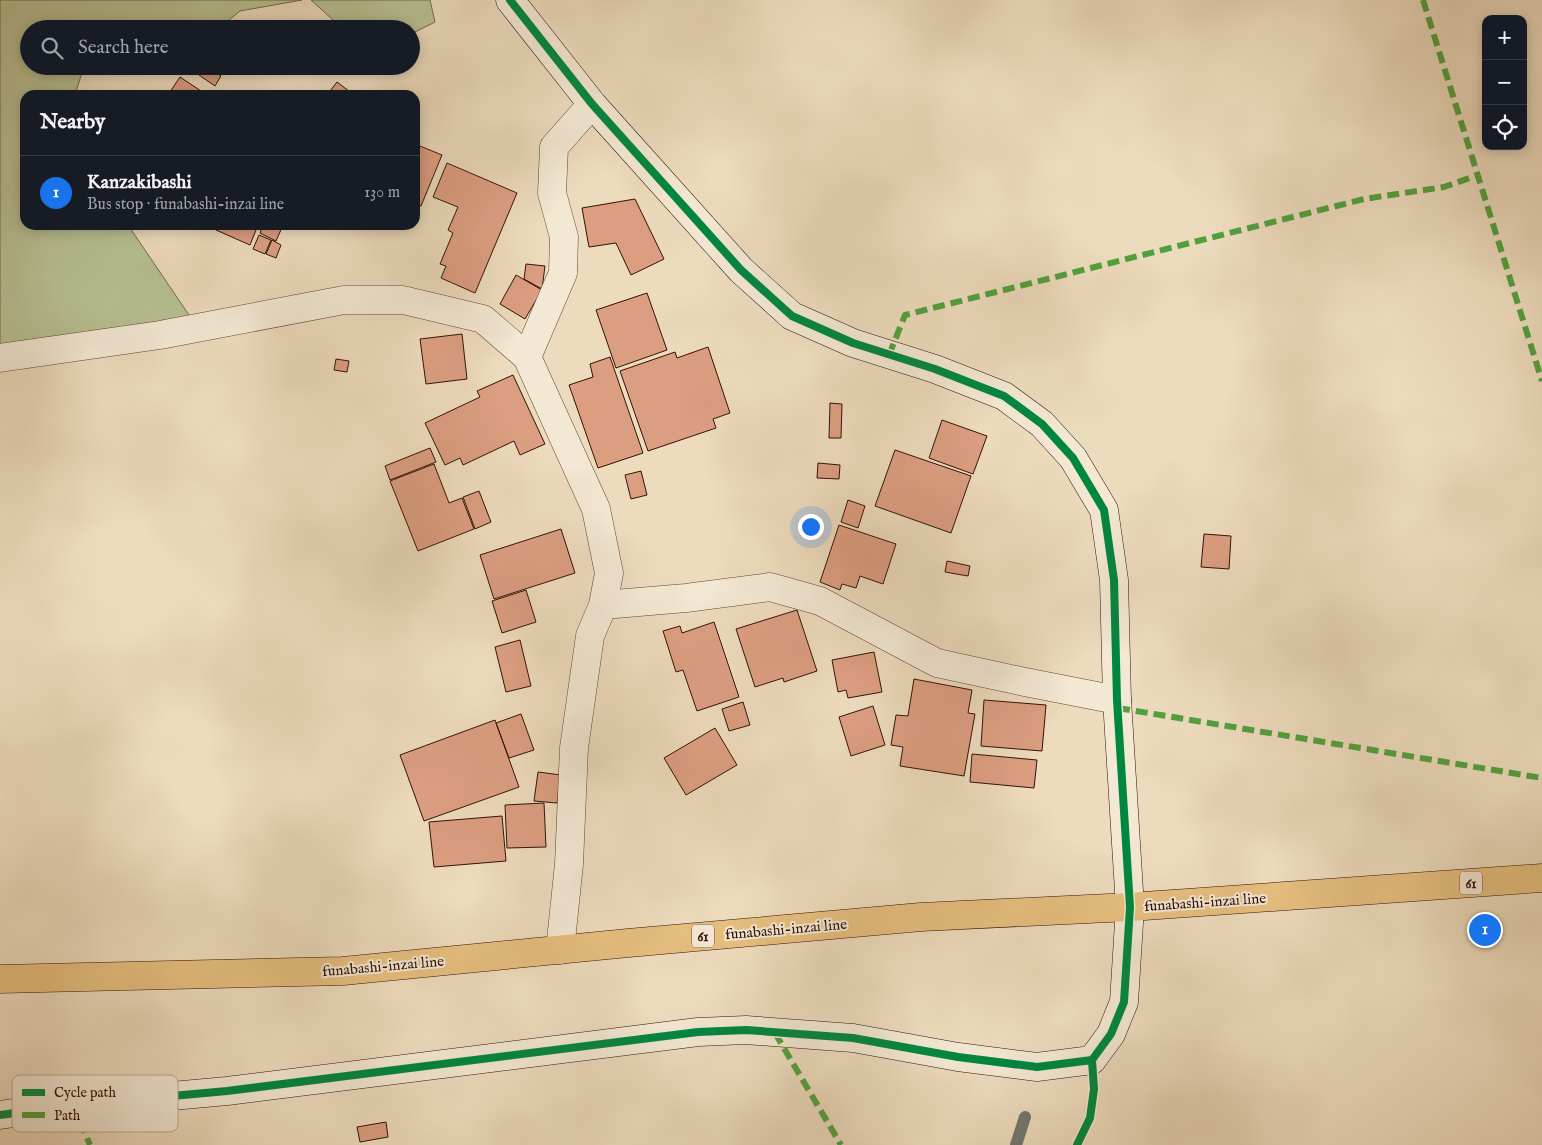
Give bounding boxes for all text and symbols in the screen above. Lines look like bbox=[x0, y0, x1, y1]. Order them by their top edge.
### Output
map controls bbox=[1482, 15, 1527, 150]
button: + bbox=[1482, 15, 1527, 60]
search box bbox=[20, 20, 420, 75]
icon: search bbox=[38, 34, 66, 62]
text: Search here bbox=[78, 36, 169, 60]
button: − bbox=[1482, 60, 1527, 105]
button: locate bbox=[1482, 105, 1527, 150]
text: Nearby bbox=[40, 109, 105, 136]
text: Kanzakibashi bbox=[87, 171, 192, 195]
text: 1 bbox=[53, 183, 59, 203]
text: 130 m bbox=[364, 183, 400, 203]
text: Bus stop · funabashi-inzai line bbox=[87, 195, 284, 215]
your location bbox=[798, 514, 824, 540]
road number: 61 bbox=[1460, 871, 1482, 894]
street label: funabashi-inzai line bbox=[1143, 889, 1267, 916]
pin: 1 bbox=[1469, 911, 1501, 949]
street label: funabashi-inzai line bbox=[724, 915, 848, 944]
road number: 61 bbox=[692, 924, 714, 948]
street label: funabashi-inzai line bbox=[321, 952, 445, 981]
legend bbox=[12, 1075, 178, 1132]
text: Cycle path bbox=[54, 1084, 116, 1102]
text: Path bbox=[54, 1107, 81, 1125]

